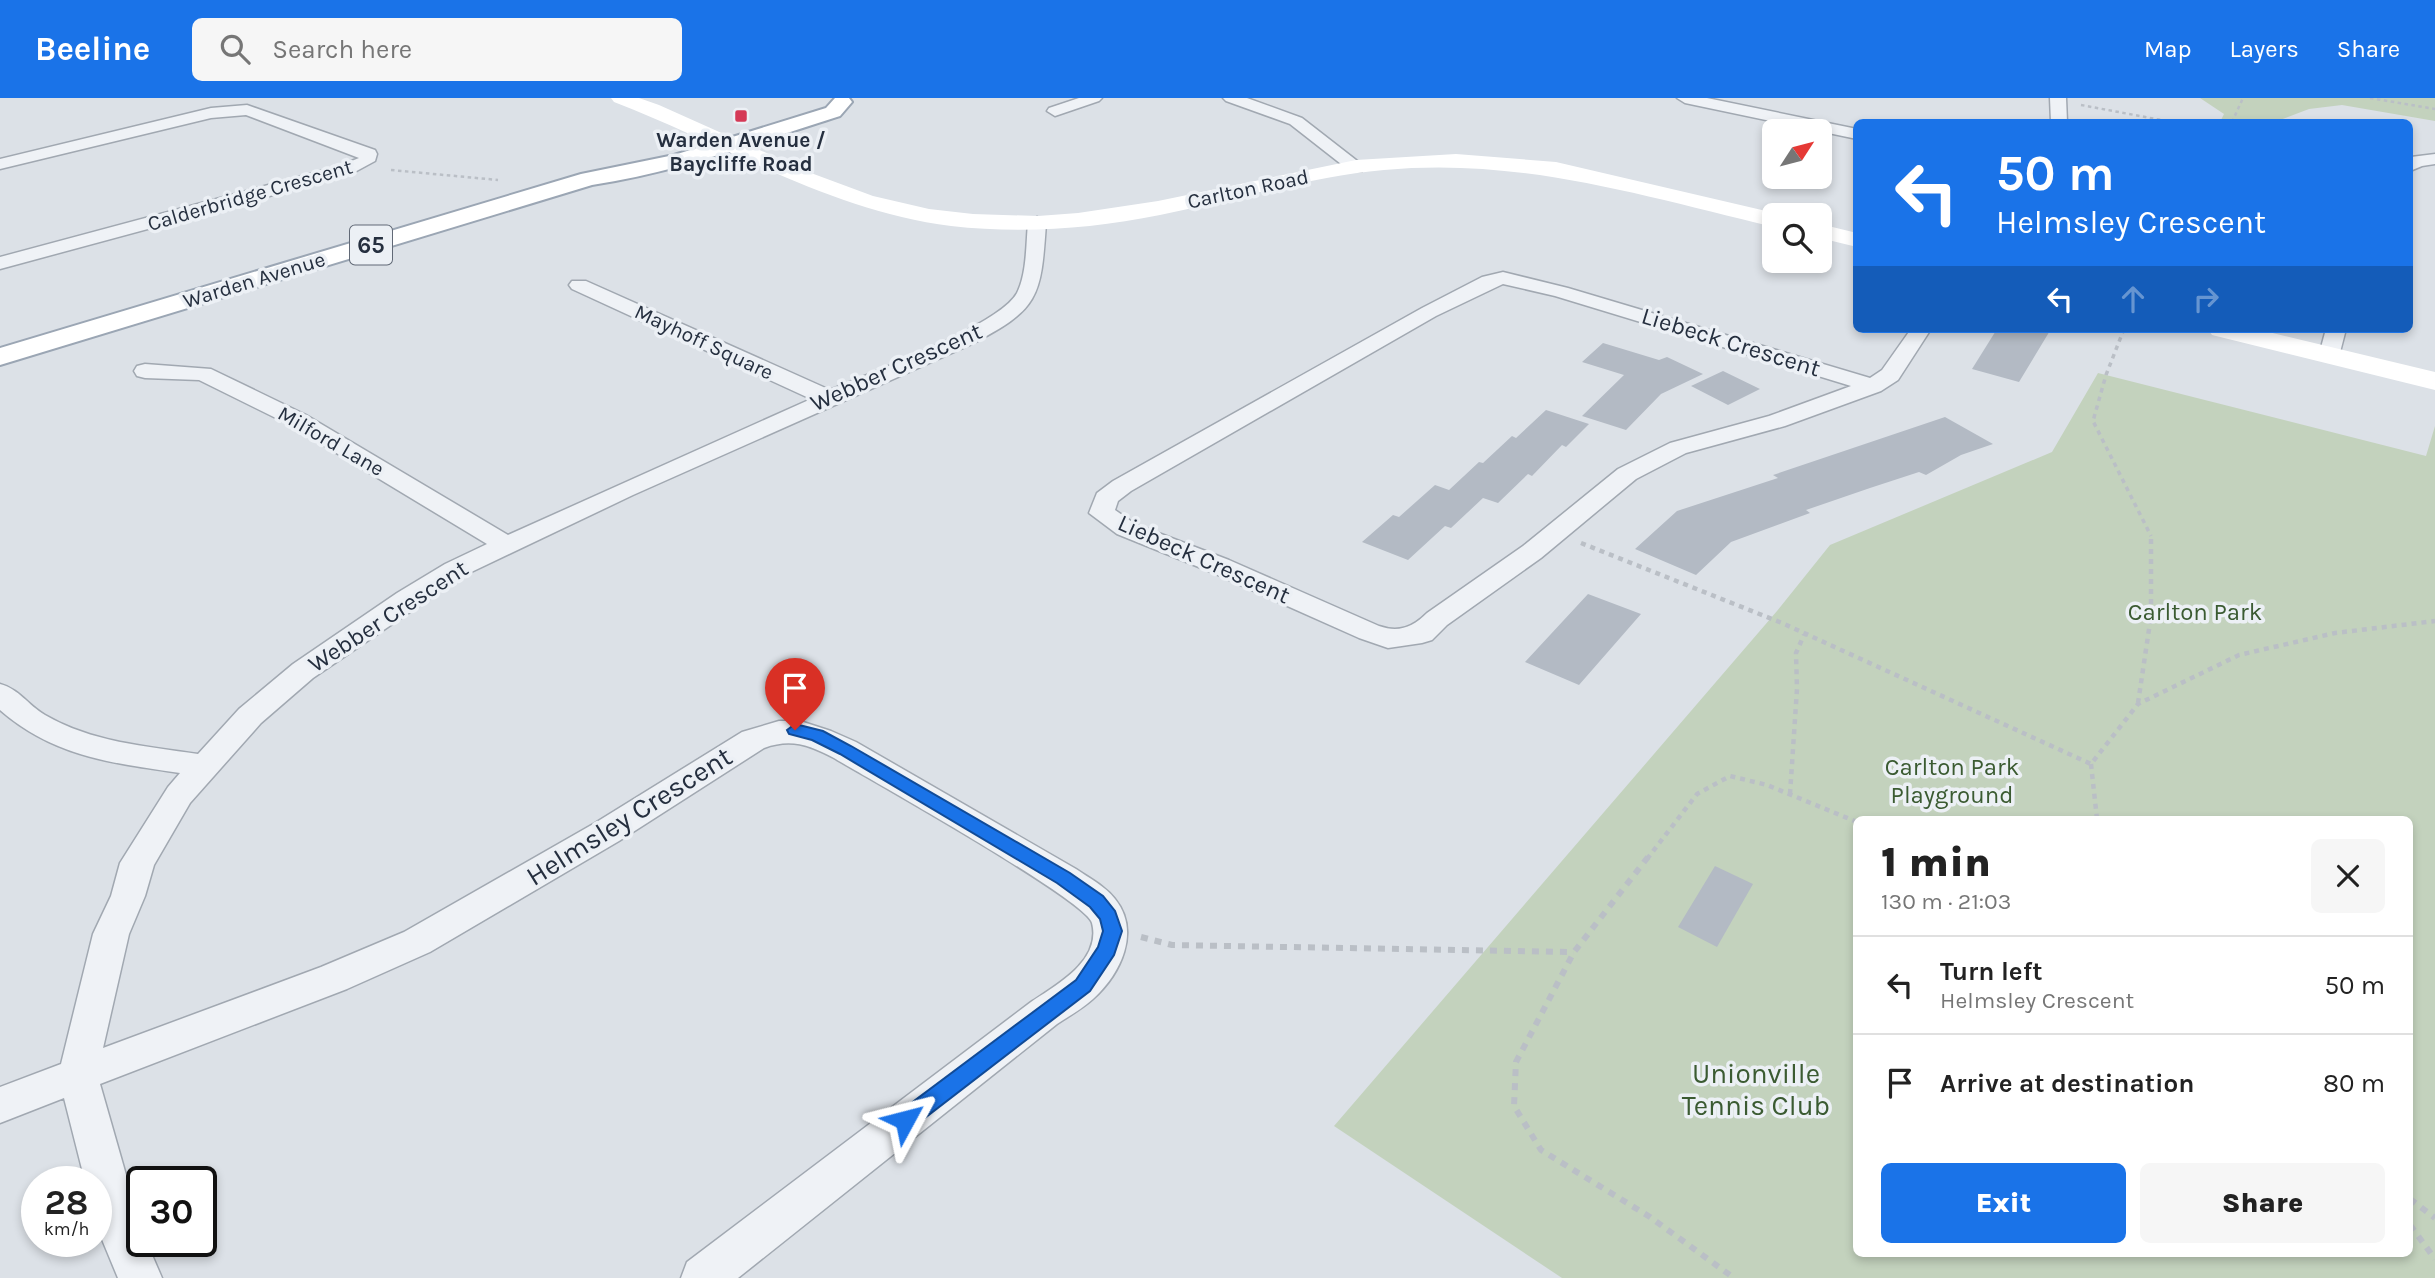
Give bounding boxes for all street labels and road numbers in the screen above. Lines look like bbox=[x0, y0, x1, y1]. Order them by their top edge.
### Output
street label: Calderbridge Crescent bbox=[145, 154, 355, 236]
street label: Carlton Road bbox=[1185, 164, 1311, 214]
road number: 65 bbox=[350, 226, 392, 264]
street label: Warden Avenue bbox=[180, 247, 328, 313]
street label: Mayhoff Square bbox=[631, 299, 777, 385]
street label: Liebeck Crescent bbox=[1638, 302, 1824, 382]
street label: Webber Crescent bbox=[806, 317, 986, 417]
street label: Milford Lane bbox=[274, 401, 388, 481]
street label: Liebeck Crescent bbox=[1114, 509, 1294, 609]
street label: Webber Crescent bbox=[303, 554, 473, 678]
street label: Helmsley Crescent bbox=[520, 739, 738, 893]

